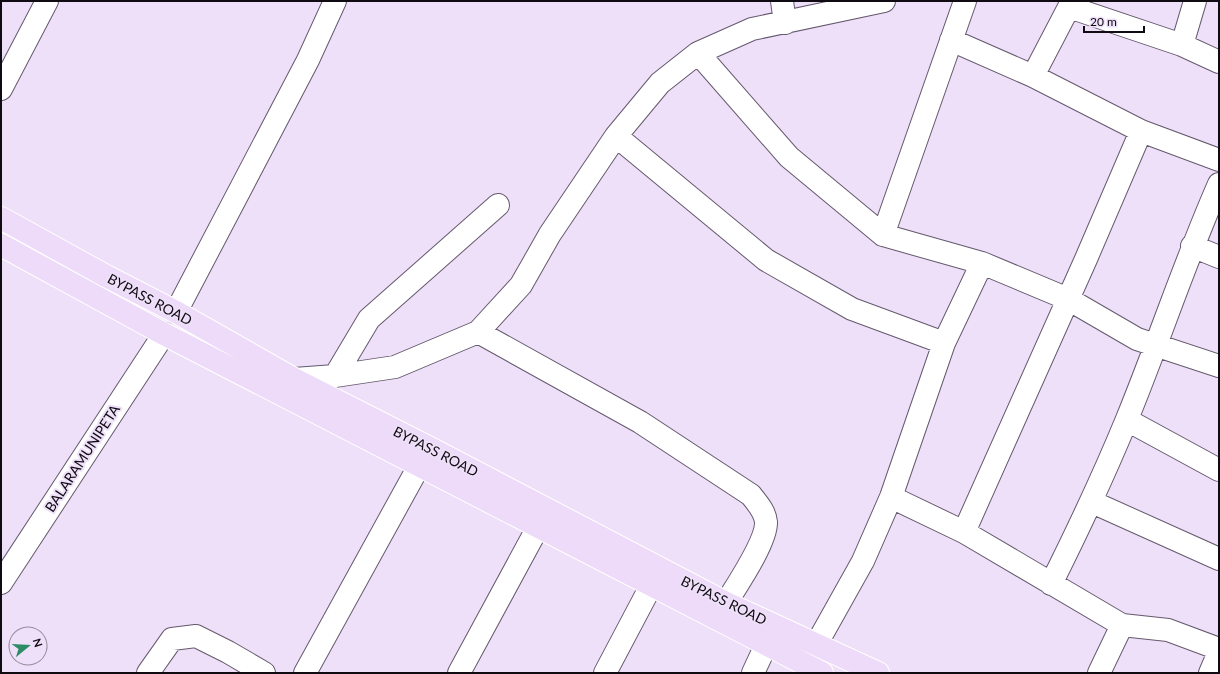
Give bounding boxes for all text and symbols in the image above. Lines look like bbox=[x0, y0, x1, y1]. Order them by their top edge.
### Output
scale bar bbox=[1084, 8, 1144, 34]
text: 20 m bbox=[1090, 14, 1117, 29]
street label: BYPASS ROAD bbox=[105, 270, 195, 328]
street label: BALARAMUNIPETA bbox=[41, 401, 123, 515]
street label: BYPASS ROAD bbox=[391, 422, 481, 480]
street label: BYPASS ROAD bbox=[678, 572, 770, 628]
north arrow bbox=[8, 626, 48, 666]
text: N bbox=[30, 637, 45, 649]

